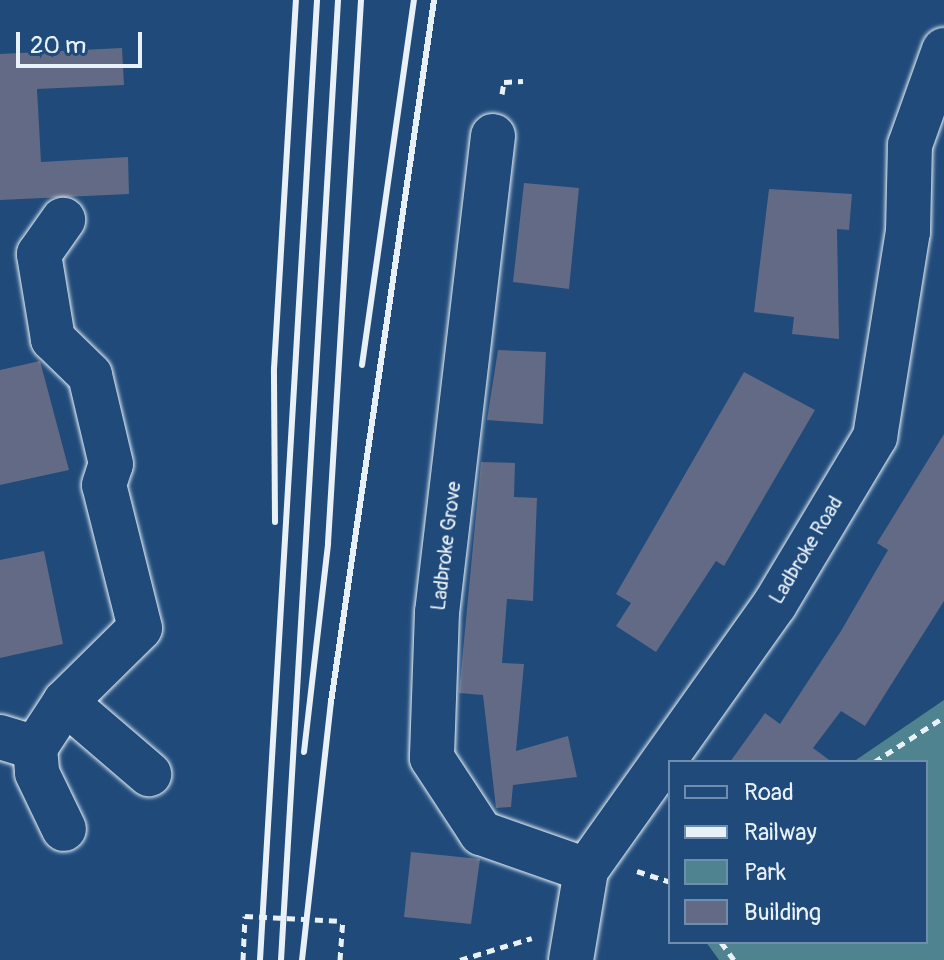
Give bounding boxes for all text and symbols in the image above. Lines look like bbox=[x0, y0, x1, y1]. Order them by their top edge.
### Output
scale bar bbox=[20, 16, 146, 66]
text: 20 m bbox=[30, 31, 86, 60]
street label: Ladbroke Grove bbox=[426, 480, 466, 612]
street label: Ladbroke Road bbox=[764, 492, 848, 608]
legend bbox=[668, 760, 928, 944]
text: Road bbox=[744, 778, 794, 807]
text: Railway bbox=[744, 818, 817, 847]
text: Park bbox=[744, 858, 786, 887]
text: Building bbox=[744, 898, 821, 927]

